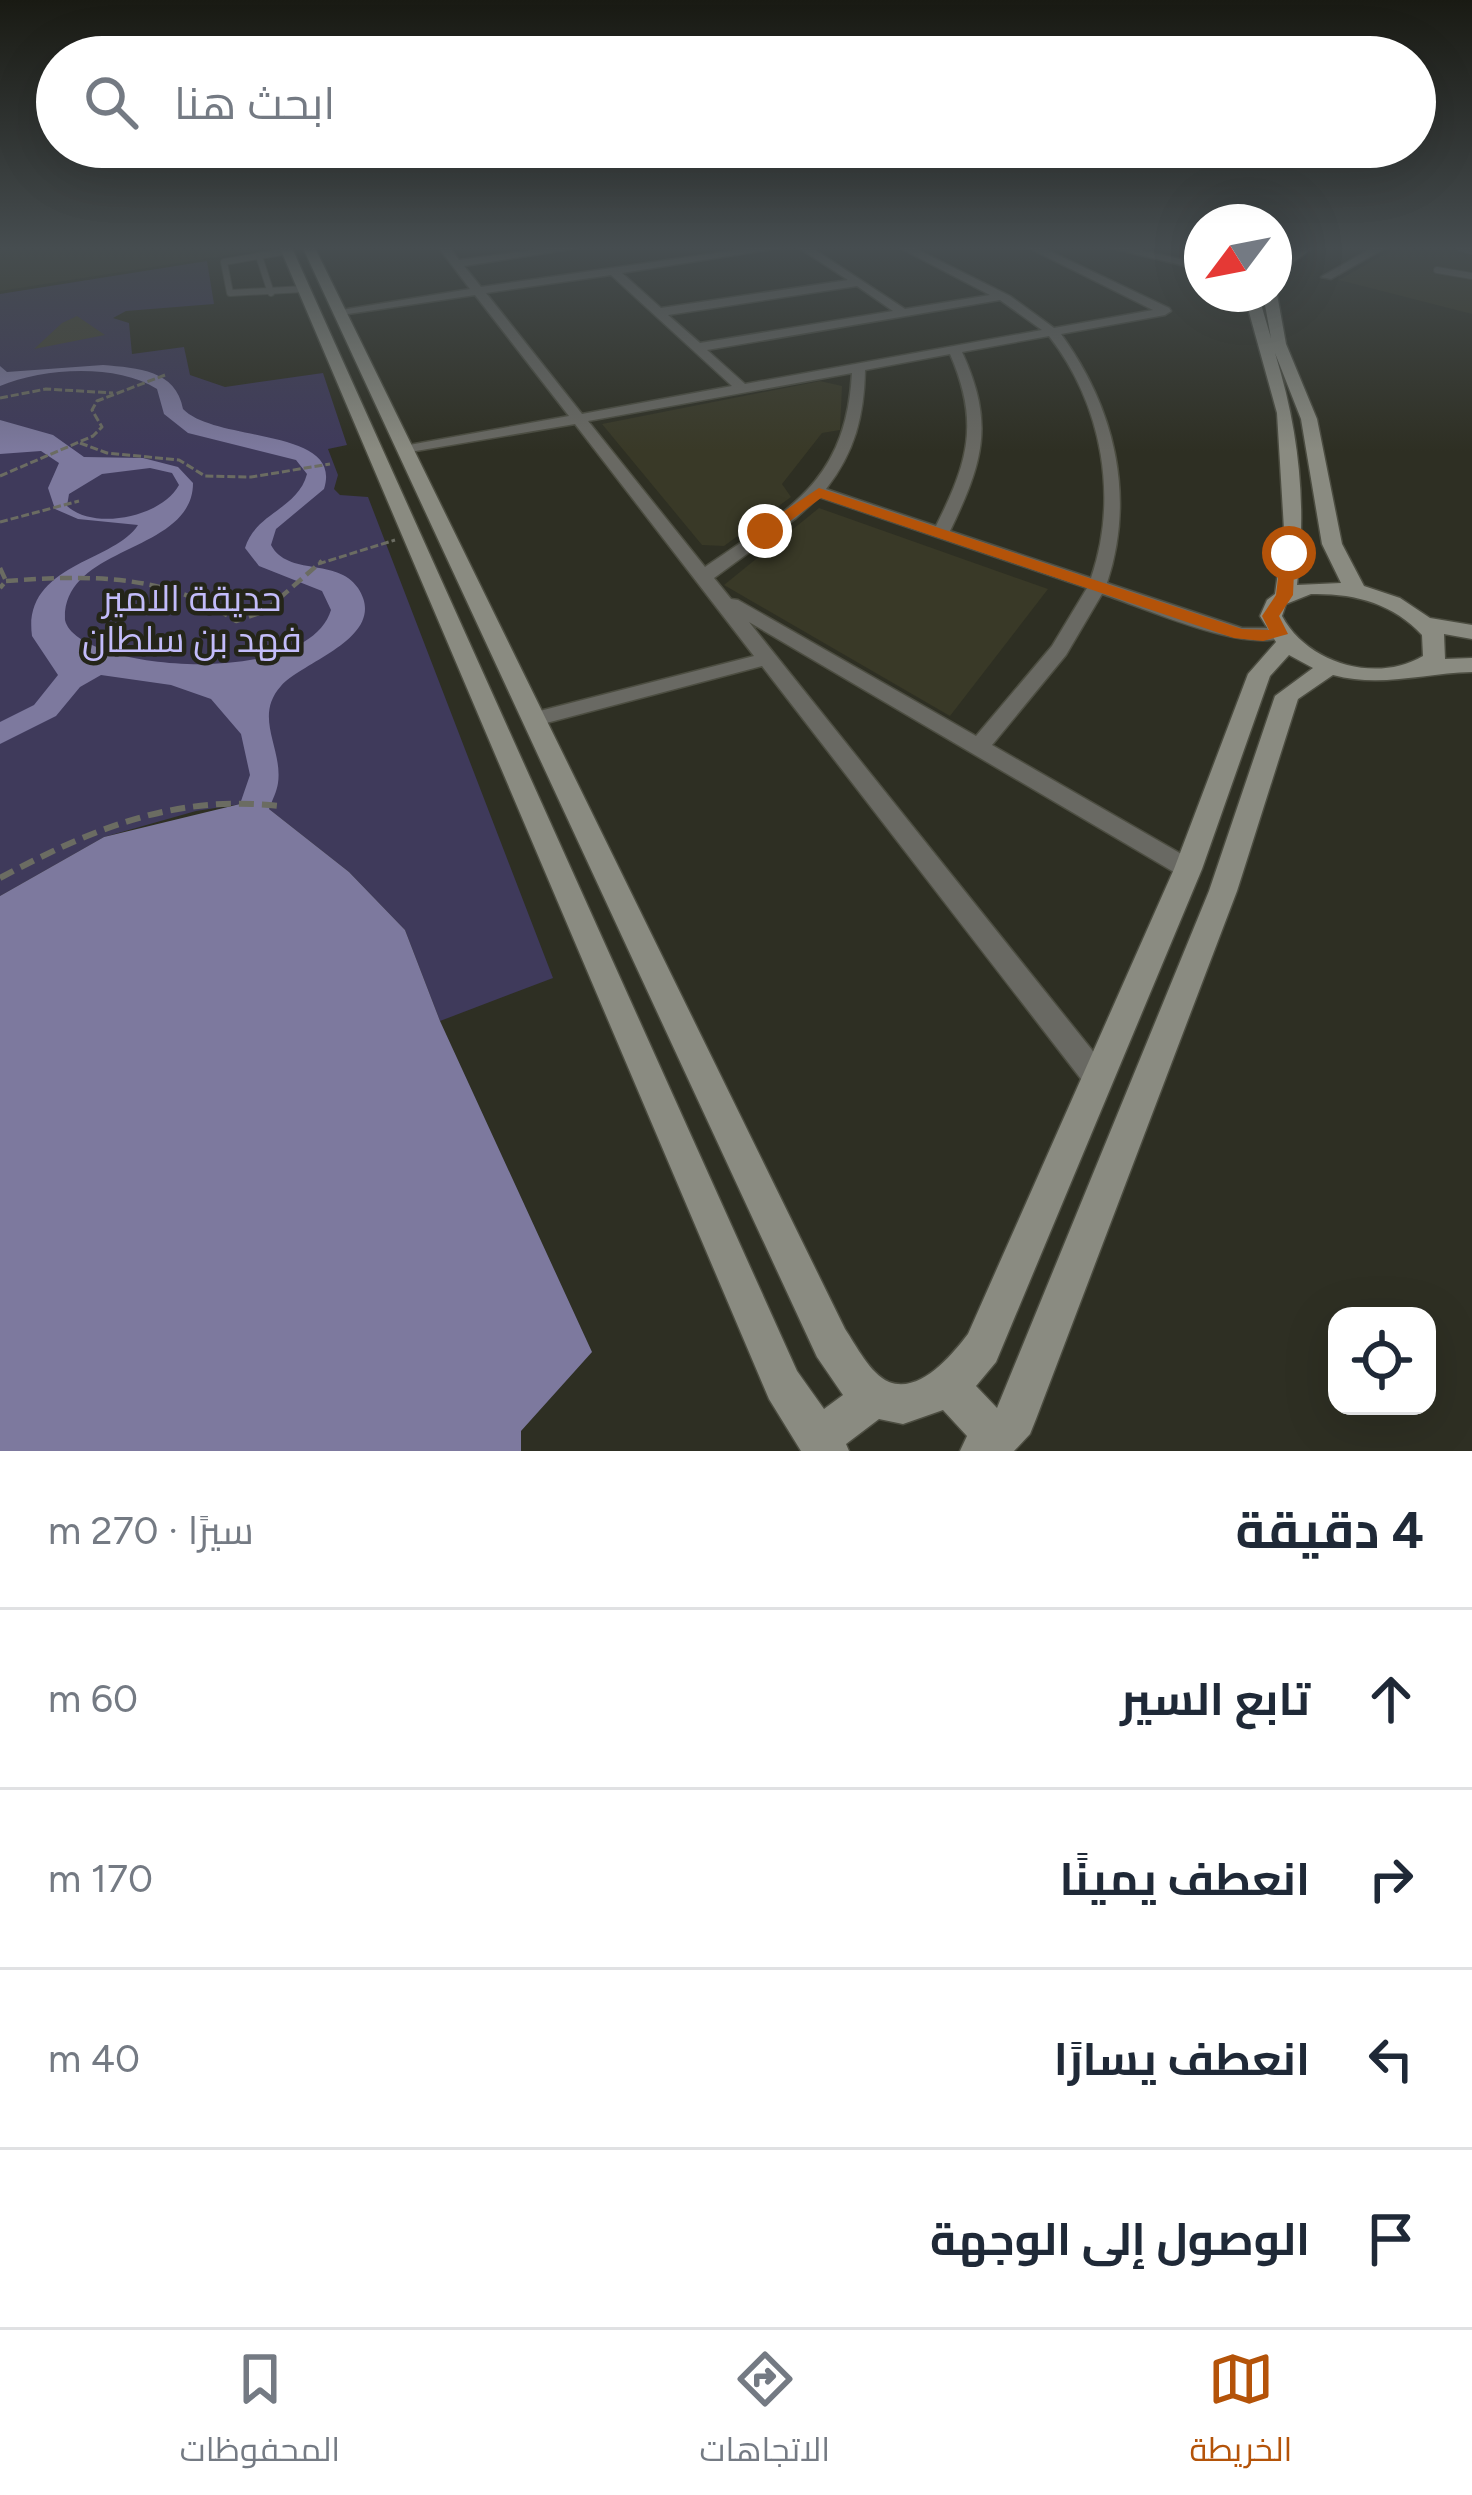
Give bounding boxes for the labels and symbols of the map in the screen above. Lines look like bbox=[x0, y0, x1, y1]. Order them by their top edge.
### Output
north arrow bbox=[1184, 204, 1292, 312]
route end bbox=[738, 504, 792, 558]
route start bbox=[1262, 526, 1316, 580]
park label: حديقة الامير فهد بن سلطان bbox=[82, 577, 302, 661]

